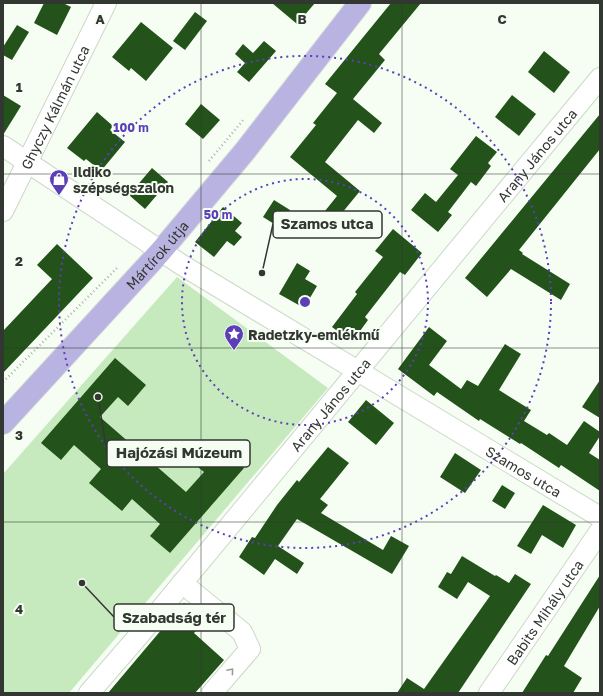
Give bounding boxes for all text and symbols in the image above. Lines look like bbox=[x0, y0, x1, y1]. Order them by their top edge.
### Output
text: A bbox=[95, 11, 105, 27]
text: B bbox=[297, 11, 307, 27]
text: C bbox=[497, 11, 507, 27]
street label: Ghyczy Kálmán utca bbox=[17, 42, 92, 172]
text: 1 bbox=[16, 79, 23, 95]
street label: Arany János utca bbox=[493, 105, 580, 205]
text: 100 m bbox=[113, 120, 149, 135]
place label: Ildiko szépségszalon bbox=[73, 163, 174, 196]
shop icon: Ildiko szépségszalon bbox=[48, 168, 70, 196]
text: 50 m bbox=[204, 207, 232, 222]
callout: Szamos utca bbox=[273, 211, 382, 238]
text: Szamos utca bbox=[281, 214, 374, 232]
street label: Mártírok útja bbox=[122, 217, 192, 293]
text: 2 bbox=[15, 253, 23, 269]
centre of rings bbox=[298, 295, 312, 309]
place icon: Radetzky-emlékmű bbox=[223, 323, 245, 351]
place label: Radetzky-emlékmű bbox=[248, 326, 380, 343]
street label: Arany János utca bbox=[287, 354, 373, 454]
text: 3 bbox=[15, 427, 23, 443]
callout: Hajózási Múzeum bbox=[107, 440, 250, 467]
street label: Szamos utca bbox=[483, 442, 565, 500]
text: Hajózási Múzeum bbox=[116, 443, 242, 461]
street label: Babits Mihály utca bbox=[502, 556, 586, 668]
text: 4 bbox=[15, 601, 23, 617]
callout: Szabadság tér bbox=[114, 604, 234, 631]
text: Szabadság tér bbox=[122, 608, 226, 626]
one-way arrow bbox=[226, 668, 233, 676]

